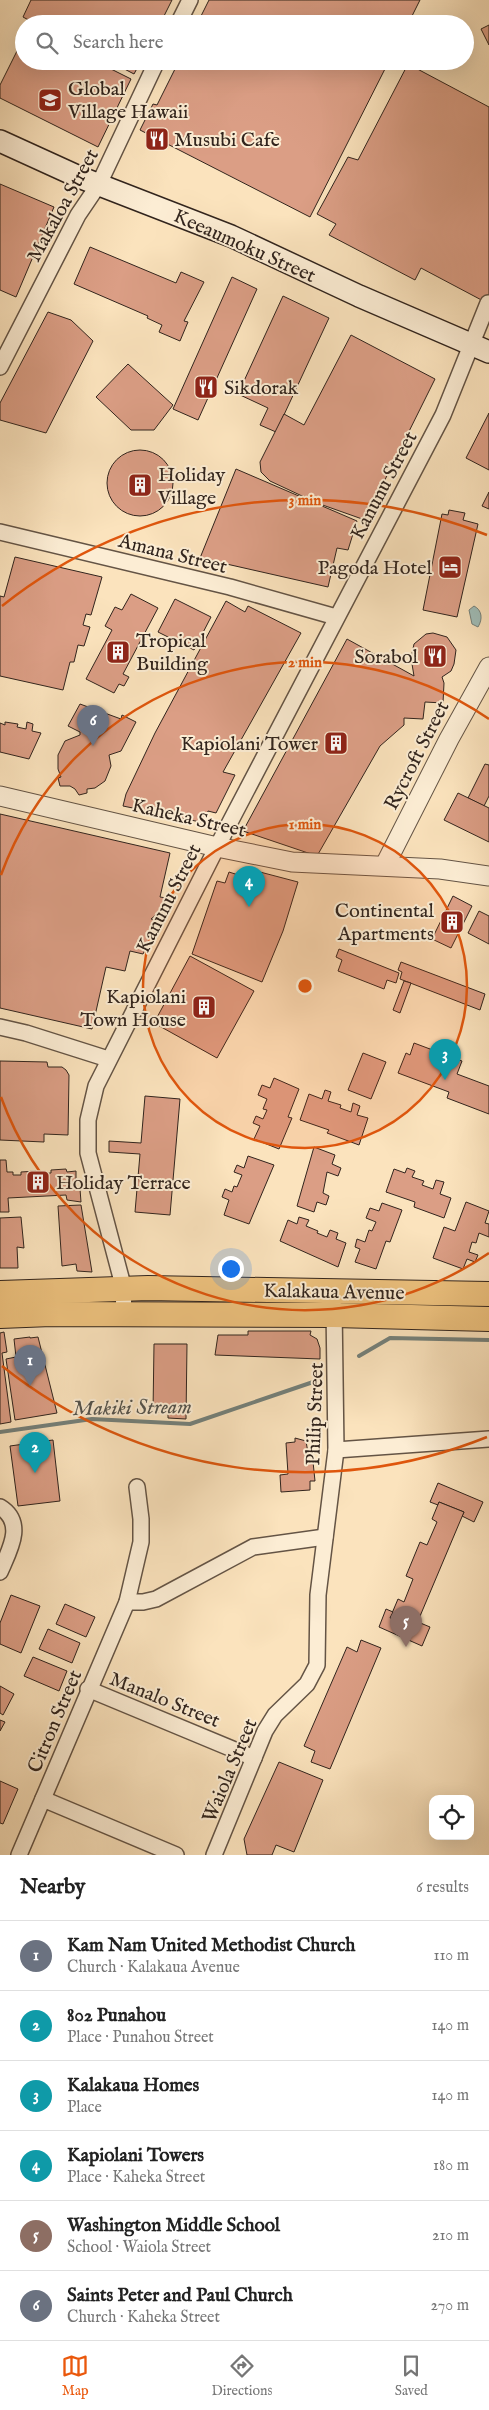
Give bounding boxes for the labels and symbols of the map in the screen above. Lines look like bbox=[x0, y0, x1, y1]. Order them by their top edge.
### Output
place label: Global Village Hawaii bbox=[67, 77, 188, 125]
school or university icon: Global Village Hawaii bbox=[37, 87, 63, 113]
restaurant icon: Musubi Cafe bbox=[144, 126, 170, 152]
place label: Musubi Cafe bbox=[174, 128, 280, 153]
street label: Makaloa Street bbox=[22, 145, 105, 267]
street label: Keeaumoku Street bbox=[169, 204, 319, 289]
restaurant icon: Sikdorak bbox=[193, 374, 219, 400]
place label: Sikdorak bbox=[224, 376, 299, 401]
street label: Kanunu Street bbox=[345, 427, 423, 544]
place label: Holiday Village bbox=[157, 463, 225, 511]
building icon: Holiday Village bbox=[127, 472, 153, 498]
text: 3 min bbox=[289, 491, 321, 510]
street label: Amana Street bbox=[115, 529, 230, 580]
hotel icon: Pagoda Hotel bbox=[437, 554, 463, 580]
place label: Pagoda Hotel bbox=[318, 556, 433, 581]
place label: Tropical Building bbox=[136, 629, 209, 677]
building icon: Tropical Building bbox=[105, 639, 131, 665]
restaurant icon: Sorabol bbox=[422, 643, 448, 669]
place label: Sorabol bbox=[354, 645, 419, 670]
text: 2 min bbox=[288, 653, 322, 672]
street label: Rycroft Street bbox=[379, 697, 456, 814]
pin: 6 bbox=[77, 705, 109, 746]
building icon: Kapiolani Tower bbox=[323, 730, 349, 756]
place label: Kapiolani Tower bbox=[181, 732, 319, 757]
street label: Kaheka Street bbox=[129, 793, 248, 844]
text: 1 min bbox=[289, 815, 321, 834]
street label: Kanunu Street bbox=[131, 840, 208, 957]
pin: 4 bbox=[233, 866, 265, 907]
place label: Continental Apartments bbox=[335, 899, 435, 947]
building icon: Continental Apartments bbox=[439, 909, 465, 935]
centre of rings bbox=[296, 977, 314, 995]
place label: Kapiolani Town House bbox=[80, 985, 186, 1033]
building icon: Kapiolani Town House bbox=[191, 994, 217, 1020]
pin: 3 bbox=[429, 1039, 461, 1080]
building icon: Holiday Terrace bbox=[25, 1169, 51, 1195]
place label: Holiday Terrace bbox=[56, 1171, 191, 1196]
your location bbox=[218, 1256, 244, 1282]
street label: Kalakaua Avenue bbox=[263, 1279, 405, 1306]
pin: 1 bbox=[14, 1345, 46, 1386]
street label: Philip Street bbox=[301, 1362, 330, 1466]
water label: Makiki Stream bbox=[72, 1394, 192, 1423]
pin: 2 bbox=[19, 1432, 51, 1473]
pin: 5 bbox=[390, 1606, 422, 1647]
street label: Citron Street bbox=[23, 1666, 88, 1777]
street label: Manalo Street bbox=[106, 1667, 223, 1734]
street label: Waiola Street bbox=[197, 1715, 264, 1826]

